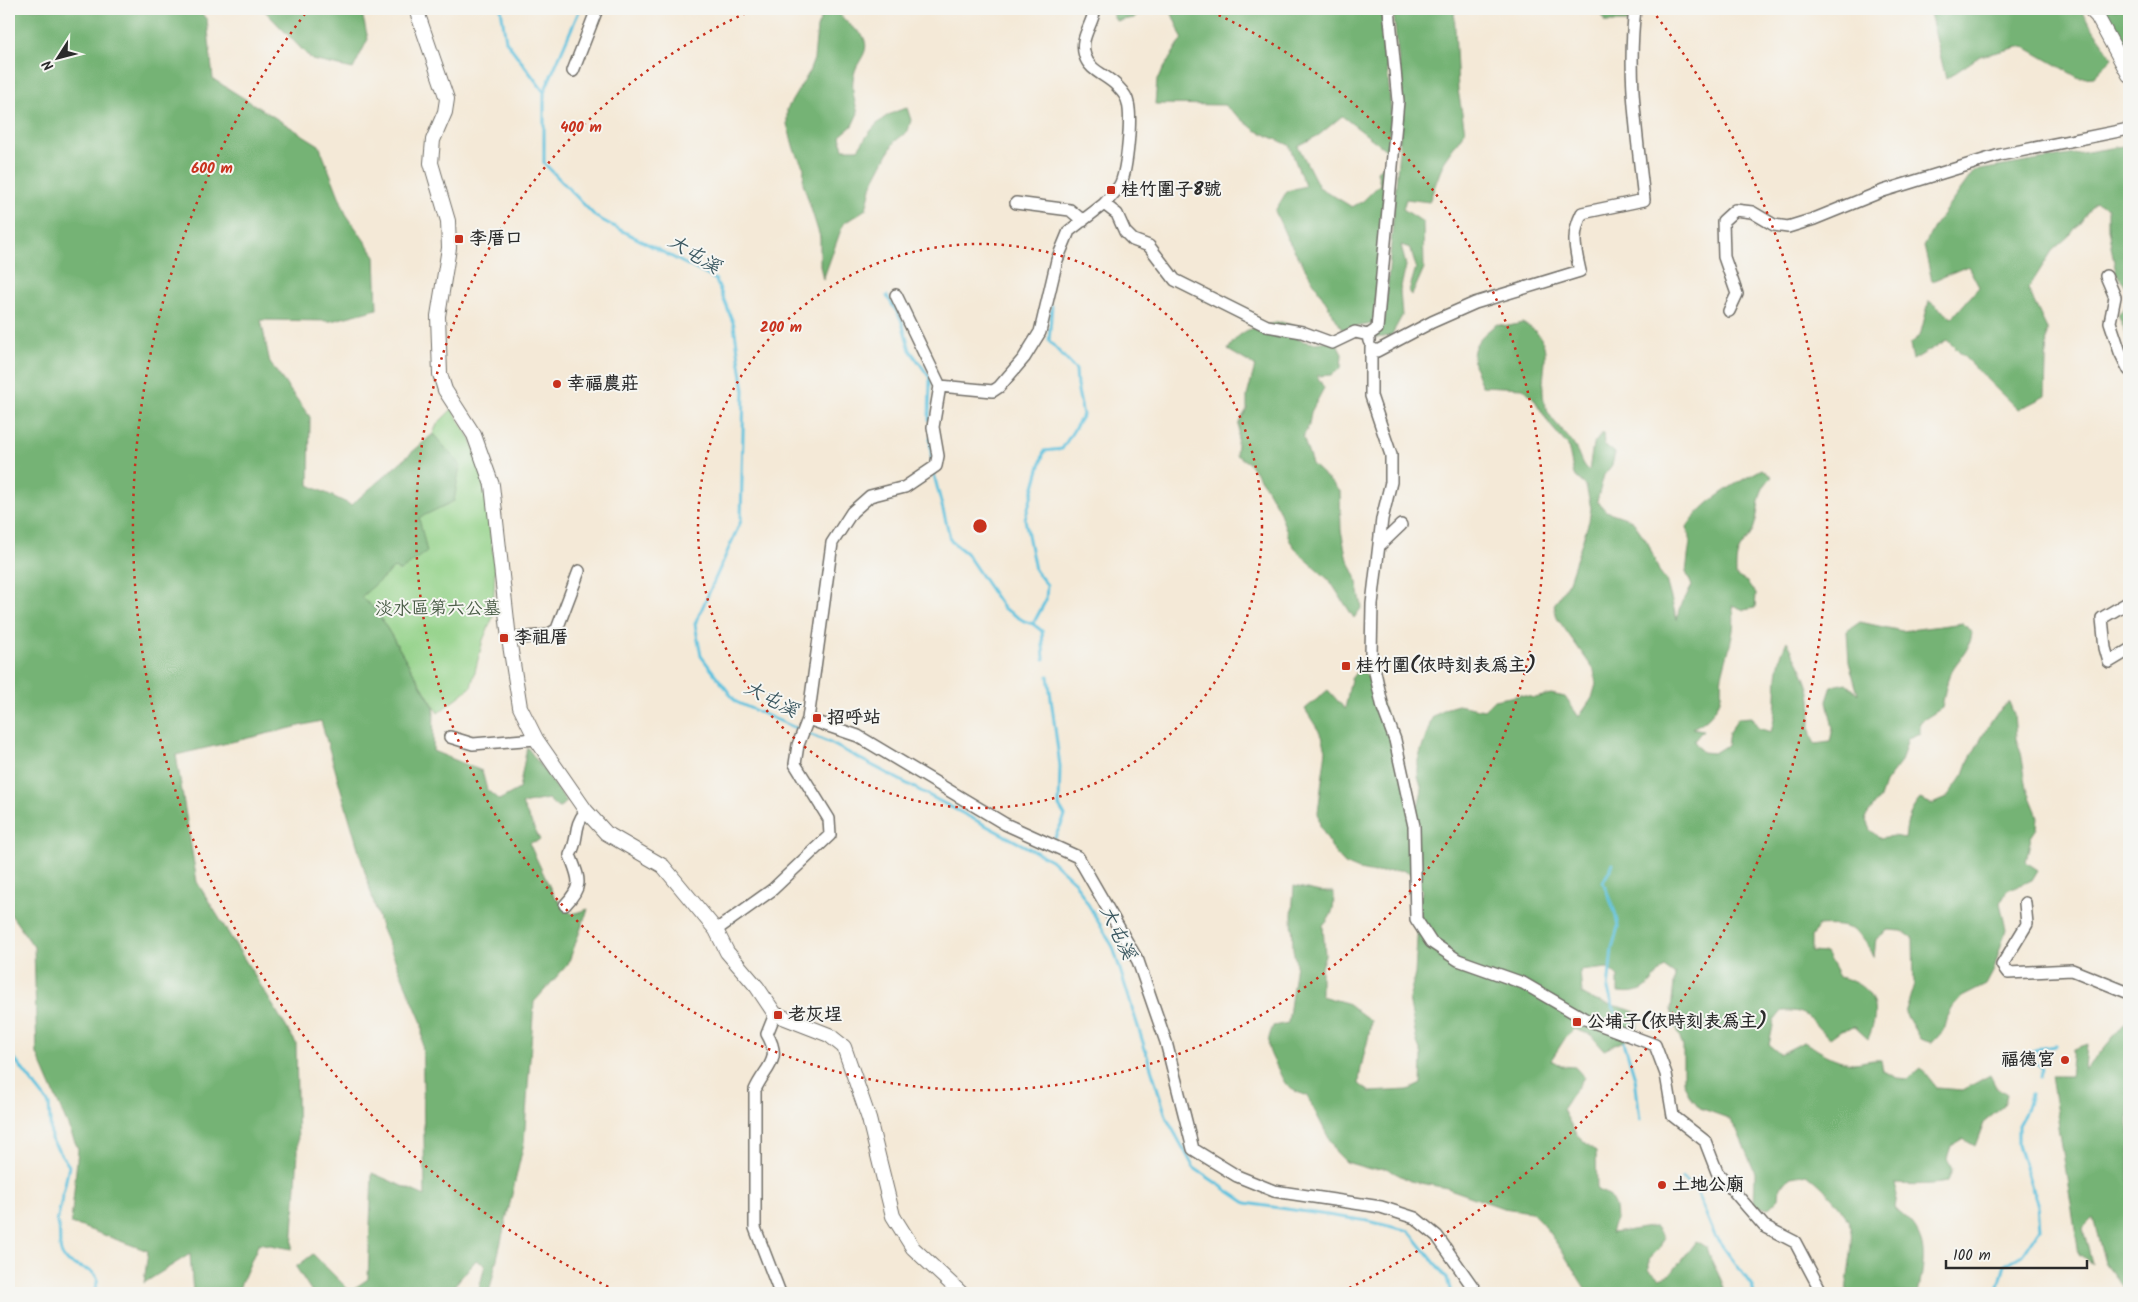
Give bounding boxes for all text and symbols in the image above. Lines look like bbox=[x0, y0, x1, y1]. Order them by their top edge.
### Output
north arrow bbox=[32, 32, 82, 82]
text: N bbox=[37, 55, 60, 75]
text: 400 m bbox=[560, 116, 602, 140]
text: 600 m bbox=[191, 157, 233, 181]
place label: 桂竹圍子8號 bbox=[1121, 176, 1222, 205]
marker: 桂竹圍子8號 bbox=[1105, 184, 1117, 196]
place label: 李厝口 bbox=[469, 225, 523, 254]
water label: 大屯溪 bbox=[662, 227, 727, 283]
marker: 李厝口 bbox=[453, 233, 465, 245]
text: 200 m bbox=[760, 316, 802, 340]
place label: 幸福農莊 bbox=[567, 370, 639, 399]
marker: 幸福農莊 bbox=[551, 378, 563, 390]
centre of rings bbox=[971, 517, 989, 535]
park label: 淡水區第六公墓 bbox=[375, 595, 501, 624]
place label: 李祖厝 bbox=[514, 624, 568, 653]
marker: 李祖厝 bbox=[498, 632, 510, 644]
place label: 桂竹圍(依時刻表為主) bbox=[1356, 652, 1536, 681]
marker: 桂竹圍(依時刻表為主) bbox=[1340, 660, 1352, 672]
water label: 大屯溪 bbox=[739, 674, 804, 727]
place label: 招呼站 bbox=[827, 704, 881, 733]
marker: 招呼站 bbox=[811, 712, 823, 724]
water label: 大屯溪 bbox=[1091, 901, 1143, 966]
place label: 老灰埕 bbox=[788, 1001, 842, 1030]
place label: 公埔子(依時刻表為主) bbox=[1587, 1008, 1767, 1037]
marker: 老灰埕 bbox=[772, 1009, 784, 1021]
marker: 公埔子(依時刻表為主) bbox=[1571, 1016, 1583, 1028]
place label: 福德宮 bbox=[2001, 1046, 2055, 1075]
marker: 福德宮 bbox=[2059, 1054, 2071, 1066]
place label: 土地公廟 bbox=[1672, 1171, 1744, 1200]
marker: 土地公廟 bbox=[1656, 1179, 1668, 1191]
scale bar bbox=[1946, 1237, 2087, 1269]
text: 100 m bbox=[1953, 1244, 1991, 1268]

